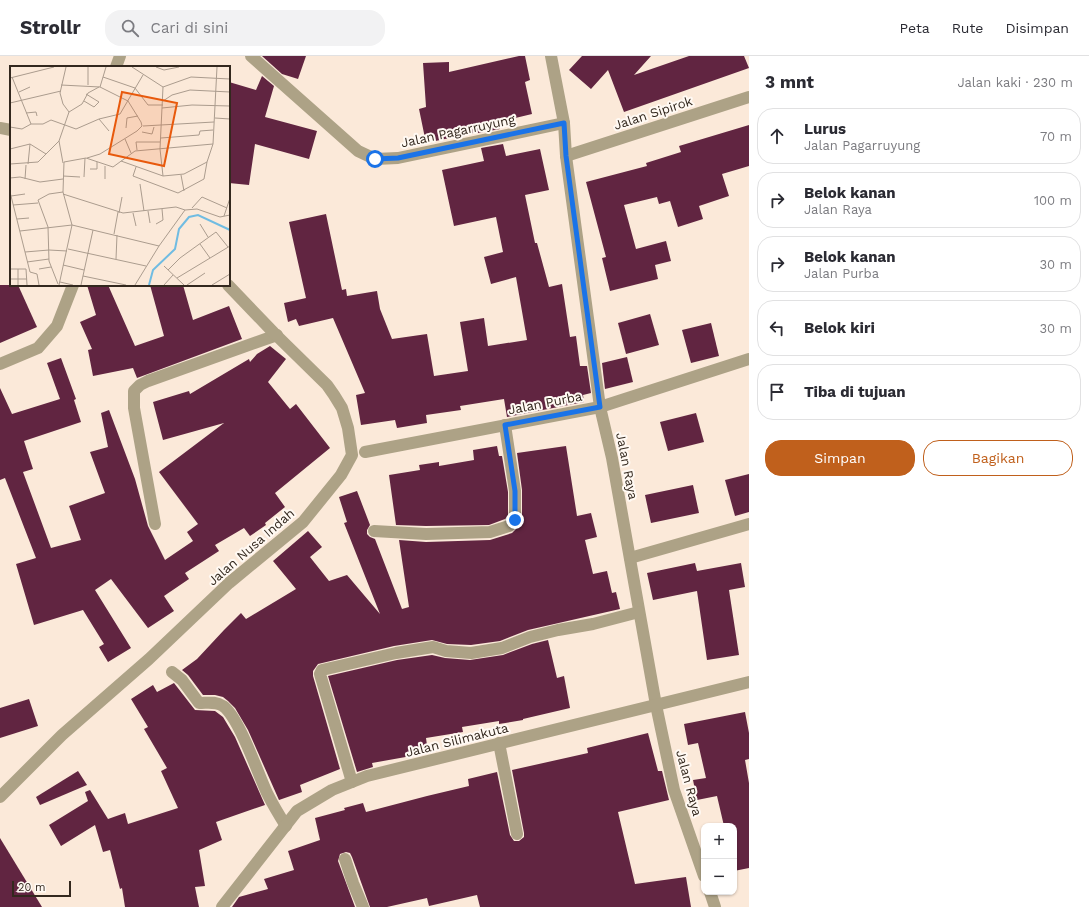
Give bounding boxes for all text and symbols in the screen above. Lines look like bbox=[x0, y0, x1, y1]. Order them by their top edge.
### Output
search box bbox=[105, 10, 385, 46]
text: Strollr bbox=[20, 16, 81, 39]
icon: search bbox=[119, 17, 141, 39]
text: Cari di sini bbox=[151, 19, 228, 37]
text: Peta bbox=[900, 20, 930, 36]
text: Rute bbox=[952, 20, 983, 36]
text: Disimpan bbox=[1005, 20, 1069, 36]
inset map bbox=[10, 66, 230, 286]
text: 3 mnt bbox=[765, 72, 814, 92]
text: Jalan kaki · 230 m bbox=[957, 75, 1073, 90]
street label: Jalan Sipirok bbox=[612, 93, 695, 133]
street label: Jalan Pagarruyung bbox=[400, 112, 516, 150]
text: Lurus bbox=[804, 120, 846, 138]
icon: ahead bbox=[766, 125, 788, 147]
text: 70 m bbox=[1040, 129, 1072, 144]
text: Jalan Pagarruyung bbox=[804, 138, 920, 153]
route start bbox=[366, 150, 384, 168]
text: Belok kanan bbox=[804, 184, 895, 202]
icon: right bbox=[766, 189, 788, 211]
text: 100 m bbox=[1034, 193, 1072, 208]
text: Jalan Raya bbox=[804, 202, 872, 217]
text: Belok kanan bbox=[804, 248, 895, 266]
icon: right bbox=[766, 253, 788, 275]
text: 30 m bbox=[1040, 257, 1072, 272]
text: Jalan Purba bbox=[804, 266, 879, 281]
icon: left bbox=[766, 317, 788, 339]
text: Belok kiri bbox=[804, 319, 875, 337]
text: 30 m bbox=[1040, 321, 1072, 336]
icon: arrive bbox=[766, 381, 788, 403]
text: Tiba di tujuan bbox=[804, 383, 906, 401]
street label: Jalan Purba bbox=[507, 388, 584, 418]
street label: Jalan Raya bbox=[613, 431, 641, 501]
button: Simpan bbox=[765, 440, 915, 476]
button: Bagikan bbox=[923, 440, 1073, 476]
street label: Jalan Nusa Indah bbox=[205, 505, 297, 589]
route end bbox=[506, 511, 524, 529]
street label: Jalan Silimakuta bbox=[404, 720, 511, 760]
street label: Jalan Raya bbox=[673, 748, 705, 818]
map controls bbox=[701, 823, 737, 895]
button: + bbox=[701, 823, 737, 859]
button: − bbox=[701, 859, 737, 895]
scale bar bbox=[12, 879, 71, 898]
text: 20 m bbox=[18, 881, 46, 894]

